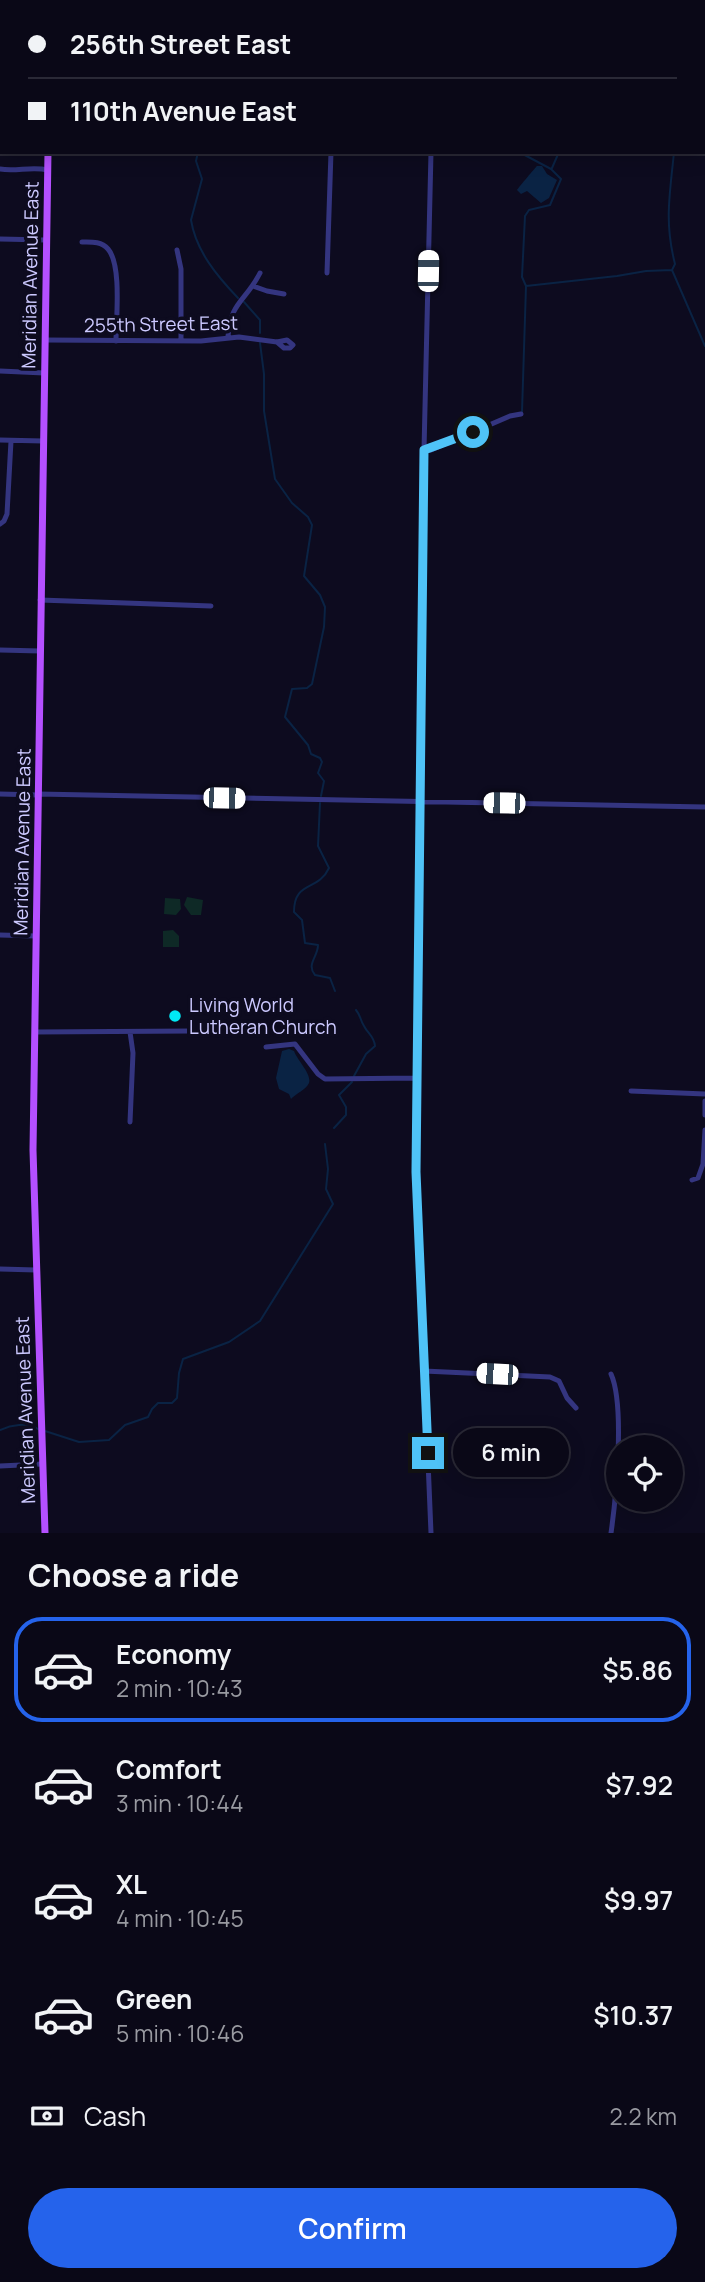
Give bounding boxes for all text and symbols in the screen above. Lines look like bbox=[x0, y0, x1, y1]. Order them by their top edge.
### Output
text: 256th Street East bbox=[70, 26, 291, 62]
text: 110th Avenue East bbox=[70, 93, 297, 129]
street label: Meridian Avenue East bbox=[15, 181, 45, 369]
car bbox=[418, 250, 439, 292]
street label: 255th Street East bbox=[84, 310, 238, 338]
route start bbox=[457, 416, 489, 448]
street label: Meridian Avenue East bbox=[7, 748, 37, 936]
car bbox=[203, 787, 246, 809]
car bbox=[483, 792, 526, 814]
place label: Living World Lutheran Church bbox=[189, 992, 337, 1040]
marker: Living World Lutheran Church bbox=[167, 1008, 183, 1024]
street label: Meridian Avenue East bbox=[9, 1316, 41, 1504]
car bbox=[476, 1362, 519, 1386]
callout: 6 min bbox=[452, 1428, 568, 1478]
map controls bbox=[606, 1435, 683, 1512]
button: locate bbox=[606, 1435, 683, 1512]
text: 6 min bbox=[481, 1436, 541, 1468]
route end bbox=[412, 1437, 444, 1469]
text: Choose a ride bbox=[28, 1553, 239, 1597]
text: Economy bbox=[116, 1636, 231, 1672]
icon: car bbox=[32, 1638, 95, 1701]
text: $5.86 bbox=[603, 1652, 673, 1688]
text: 2 min · 10:43 bbox=[116, 1672, 243, 1704]
text: Comfort bbox=[116, 1751, 222, 1787]
icon: car bbox=[32, 1753, 95, 1816]
text: $7.92 bbox=[605, 1767, 673, 1803]
text: 3 min · 10:44 bbox=[116, 1787, 244, 1819]
text: XL bbox=[116, 1866, 147, 1902]
icon: car bbox=[32, 1868, 95, 1931]
text: $9.97 bbox=[604, 1882, 673, 1918]
text: 4 min · 10:45 bbox=[116, 1902, 244, 1934]
text: Green bbox=[116, 1981, 192, 2017]
icon: car bbox=[32, 1983, 95, 2046]
text: $10.37 bbox=[593, 1997, 673, 2033]
text: 5 min · 10:46 bbox=[116, 2017, 245, 2049]
icon: cash bbox=[28, 2097, 66, 2135]
text: Cash bbox=[84, 2098, 146, 2134]
text: 2.2 km bbox=[609, 2100, 677, 2132]
button: Confirm bbox=[28, 2188, 677, 2268]

